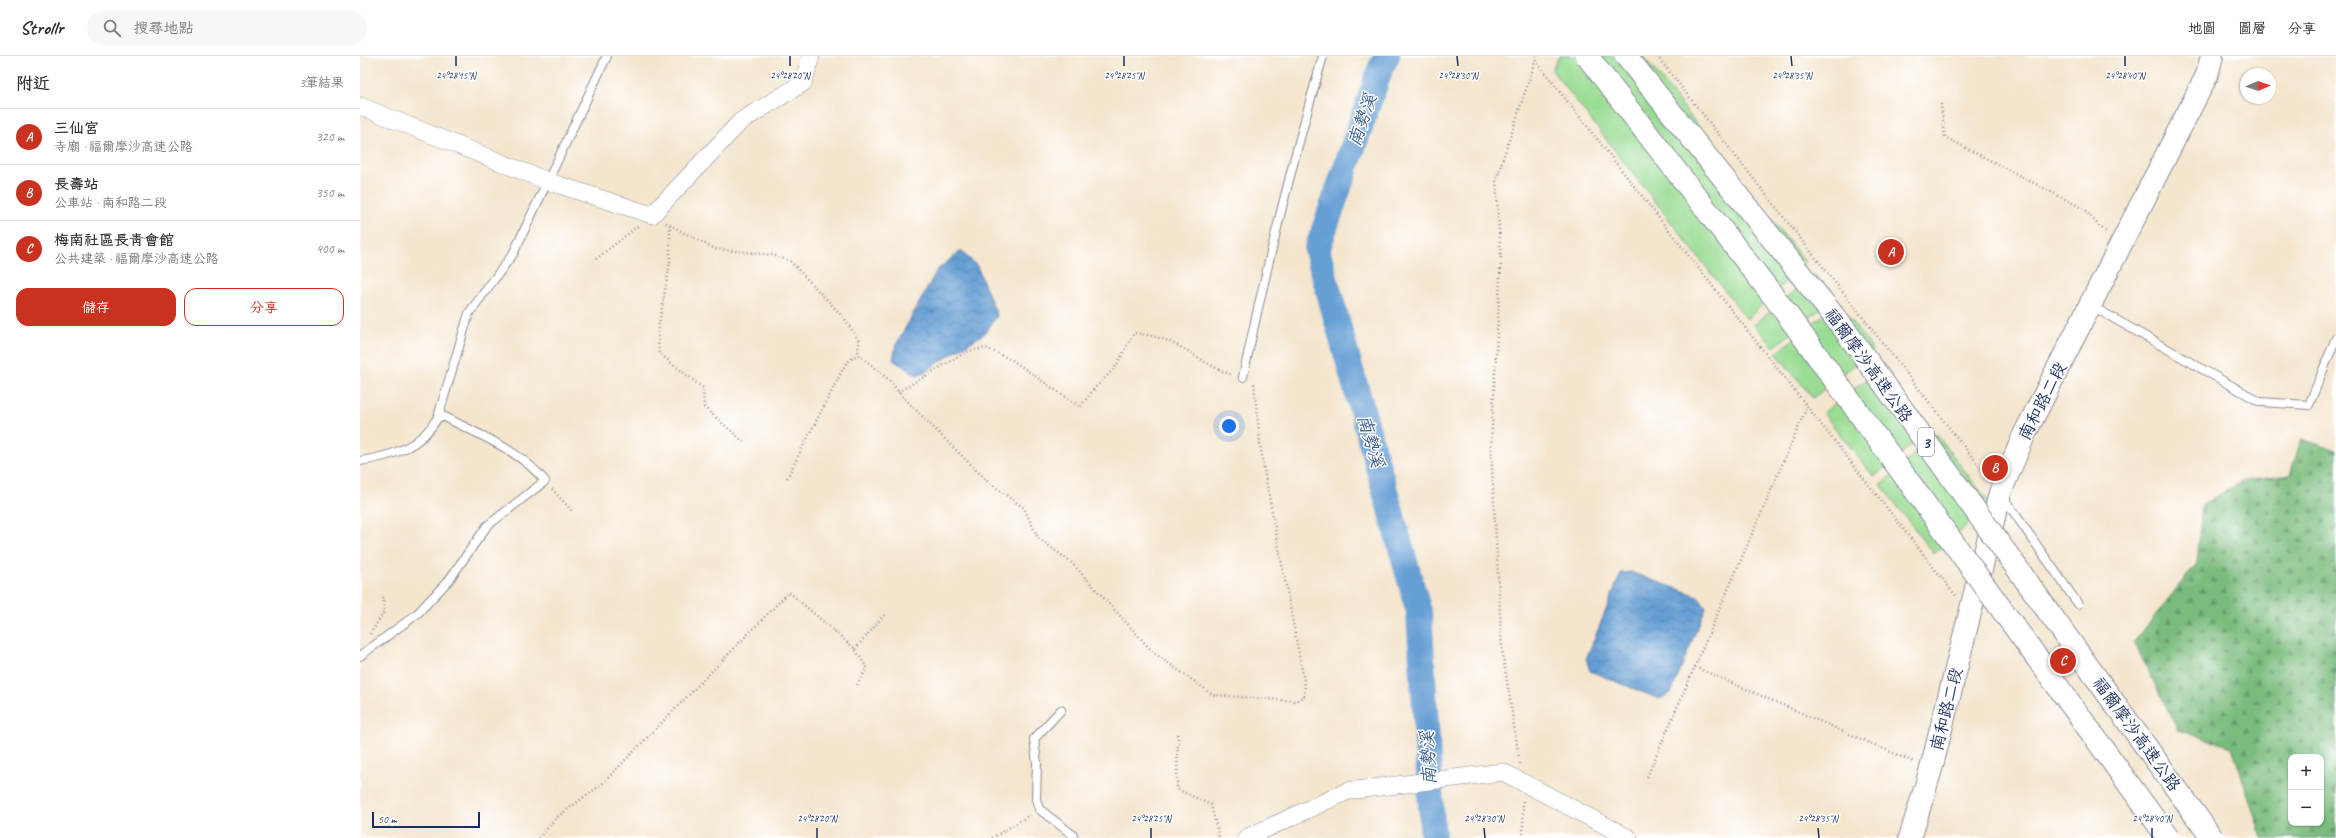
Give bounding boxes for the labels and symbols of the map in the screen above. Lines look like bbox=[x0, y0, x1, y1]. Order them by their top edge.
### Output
north arrow bbox=[2240, 68, 2276, 104]
text: 24°28'15"N bbox=[436, 69, 478, 82]
text: 24°28'20"N bbox=[770, 69, 812, 82]
text: 24°28'25"N bbox=[1104, 69, 1146, 82]
text: 24°28'30"N bbox=[1438, 69, 1480, 82]
text: 24°28'35"N bbox=[1772, 69, 1814, 82]
text: 24°28'40"N bbox=[2105, 69, 2147, 82]
water label: 南勢溪 bbox=[1343, 90, 1382, 149]
pin: A bbox=[1878, 237, 1904, 267]
street label: 福爾摩沙高速公路 bbox=[1820, 304, 1917, 426]
street label: 南和路二段 bbox=[2014, 359, 2071, 444]
water label: 南勢溪 bbox=[1353, 412, 1389, 471]
your location bbox=[1219, 416, 1239, 436]
road number: 3 bbox=[1918, 428, 1934, 456]
pin: B bbox=[1982, 453, 2008, 483]
pin: C bbox=[2050, 646, 2076, 676]
street label: 南和路二段 bbox=[1926, 665, 1967, 753]
street label: 福爾摩沙高速公路 bbox=[2088, 673, 2185, 795]
water label: 南勢溪 bbox=[1416, 729, 1440, 786]
scale bar bbox=[372, 810, 480, 829]
text: 24°28'20"N bbox=[797, 812, 839, 825]
text: 24°28'25"N bbox=[1131, 812, 1173, 825]
text: 24°28'30"N bbox=[1464, 812, 1506, 825]
text: 24°28'35"N bbox=[1798, 812, 1840, 825]
text: 24°28'40"N bbox=[2132, 812, 2174, 825]

